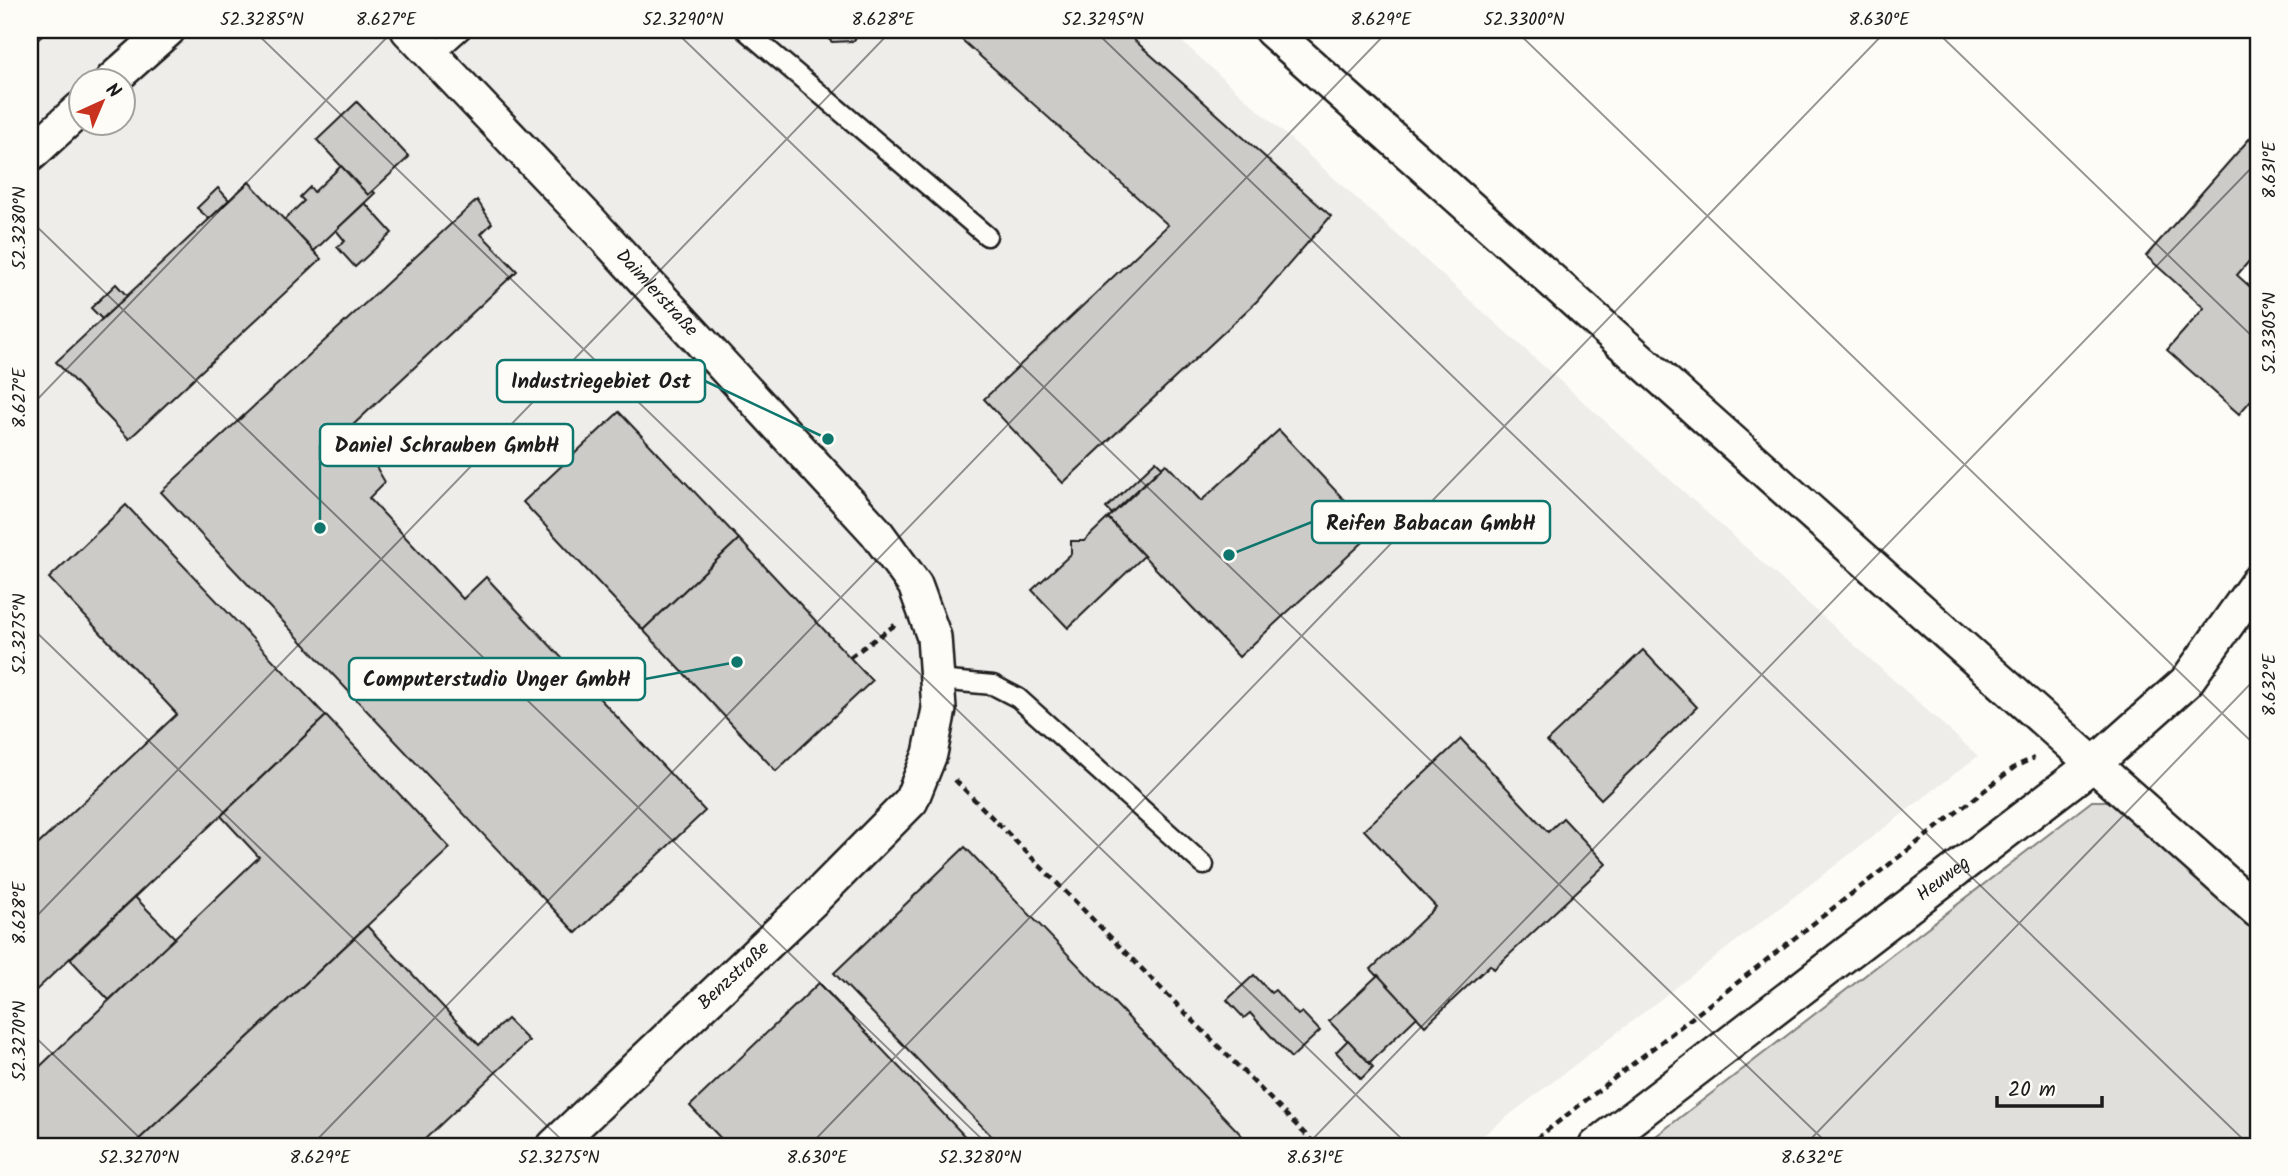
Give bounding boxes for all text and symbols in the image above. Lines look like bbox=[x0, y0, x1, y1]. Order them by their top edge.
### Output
text: 52.3285°N bbox=[220, 6, 304, 35]
text: 8.627°E bbox=[356, 6, 417, 35]
text: 52.3290°N bbox=[642, 6, 724, 35]
text: 8.628°E bbox=[851, 6, 915, 35]
text: 52.3295°N bbox=[1062, 6, 1144, 35]
text: 8.629°E bbox=[1351, 6, 1412, 35]
text: 52.3300°N bbox=[1483, 6, 1565, 35]
text: 8.630°E bbox=[1848, 6, 1910, 35]
north arrow bbox=[66, 66, 136, 136]
text: N bbox=[98, 76, 127, 106]
text: 8.631°E bbox=[2256, 141, 2285, 199]
text: 52.3280°N bbox=[6, 186, 35, 270]
street label: Daimlerstraße bbox=[608, 242, 705, 345]
text: 52.3305°N bbox=[2256, 292, 2285, 374]
callout: Industriegebiet Ost bbox=[497, 360, 705, 402]
text: Industriegebiet Ost bbox=[511, 366, 692, 399]
text: 8.627°E bbox=[6, 367, 35, 428]
callout: Daniel Schrauben GmbH bbox=[320, 424, 573, 466]
text: Daniel Schrauben GmbH bbox=[334, 430, 560, 463]
callout: Reifen Babacan GmbH bbox=[1312, 501, 1550, 543]
text: Reifen Babacan GmbH bbox=[1326, 508, 1536, 541]
text: 52.3275°N bbox=[6, 593, 35, 675]
text: 8.632°E bbox=[2256, 653, 2285, 716]
callout: Computerstudio Unger GmbH bbox=[349, 658, 645, 700]
text: Computerstudio Unger GmbH bbox=[363, 664, 631, 697]
street label: Heuweg bbox=[1910, 849, 1977, 910]
text: 8.628°E bbox=[6, 881, 35, 945]
street label: Benzstraße bbox=[691, 934, 777, 1017]
text: 52.3270°N bbox=[6, 1001, 35, 1081]
scale bar bbox=[1997, 1064, 2102, 1108]
text: 20 m bbox=[2008, 1074, 2056, 1107]
text: 52.3270°N bbox=[99, 1144, 179, 1173]
text: 8.629°E bbox=[290, 1144, 351, 1173]
text: 52.3275°N bbox=[518, 1144, 600, 1173]
text: 8.630°E bbox=[786, 1144, 848, 1173]
text: 52.3280°N bbox=[938, 1144, 1022, 1173]
text: 8.631°E bbox=[1286, 1144, 1344, 1173]
text: 8.632°E bbox=[1781, 1144, 1844, 1173]

